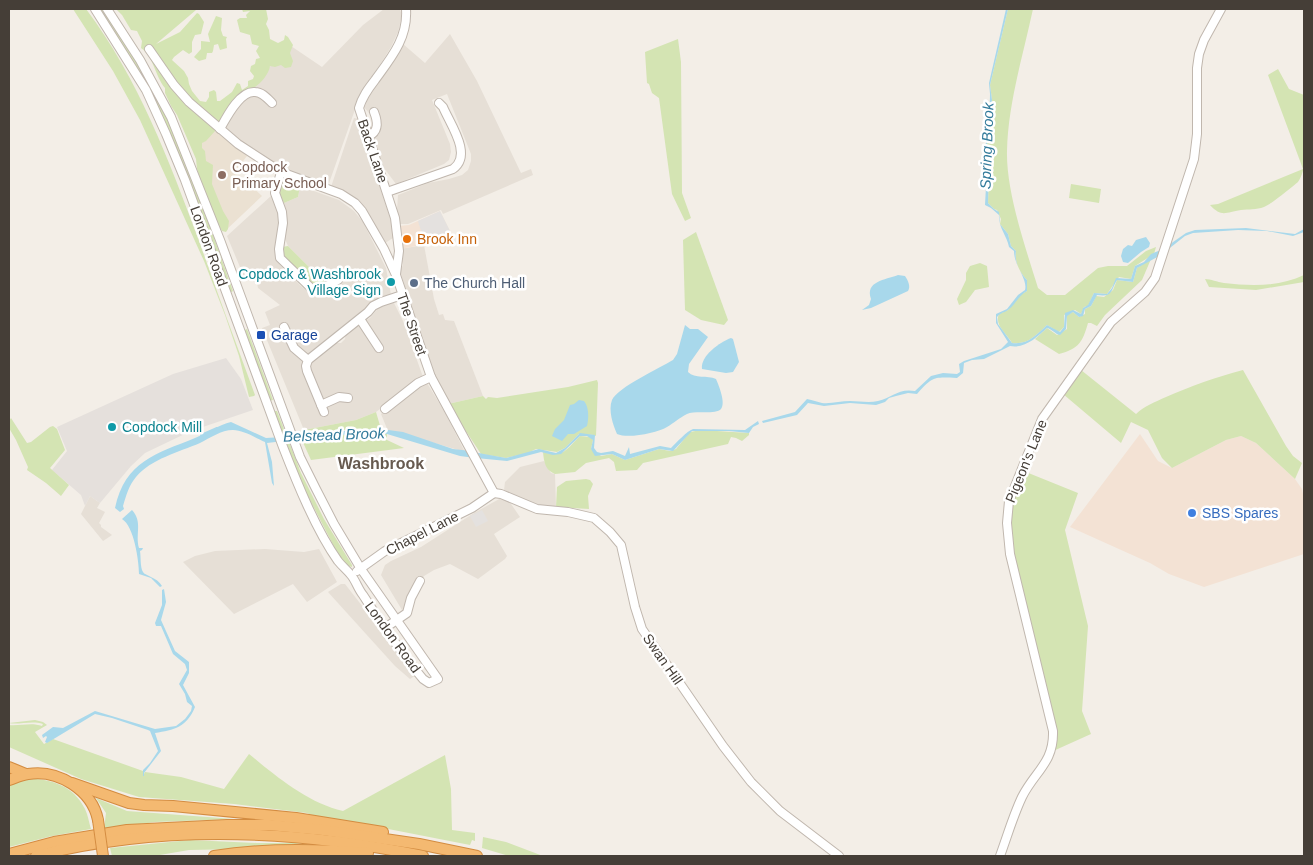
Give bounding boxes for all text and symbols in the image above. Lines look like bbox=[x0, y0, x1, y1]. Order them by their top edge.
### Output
water label: Spring Brook bbox=[976, 101, 997, 190]
street label: Back Lane bbox=[355, 117, 391, 185]
place label: Copdock Primary School bbox=[232, 159, 327, 191]
marker: Copdock Primary School bbox=[216, 169, 228, 181]
street label: London Road bbox=[187, 204, 231, 288]
place label: Brook Inn bbox=[417, 231, 477, 247]
marker: Brook Inn bbox=[401, 233, 413, 245]
place label: Copdock & Washbrook Village Sign bbox=[238, 266, 382, 298]
place label: The Church Hall bbox=[424, 275, 525, 291]
marker: Copdock & Washbrook Village Sign bbox=[385, 276, 397, 288]
marker: The Church Hall bbox=[408, 277, 420, 289]
street label: The Street bbox=[394, 290, 430, 358]
place label: Garage bbox=[271, 327, 318, 343]
marker: Garage bbox=[255, 329, 267, 341]
street label: Pigeon's Lane bbox=[1002, 417, 1050, 505]
place label: Copdock Mill bbox=[122, 419, 202, 435]
marker: Copdock Mill bbox=[106, 421, 118, 433]
water label: Belstead Brook bbox=[283, 424, 387, 445]
district label: Washbrook bbox=[338, 455, 424, 472]
place label: SBS Spares bbox=[1202, 505, 1278, 521]
marker: SBS Spares bbox=[1186, 507, 1198, 519]
street label: Chapel Lane bbox=[383, 508, 461, 558]
street label: London Road bbox=[362, 598, 424, 676]
street label: Swan Hill bbox=[640, 631, 686, 687]

